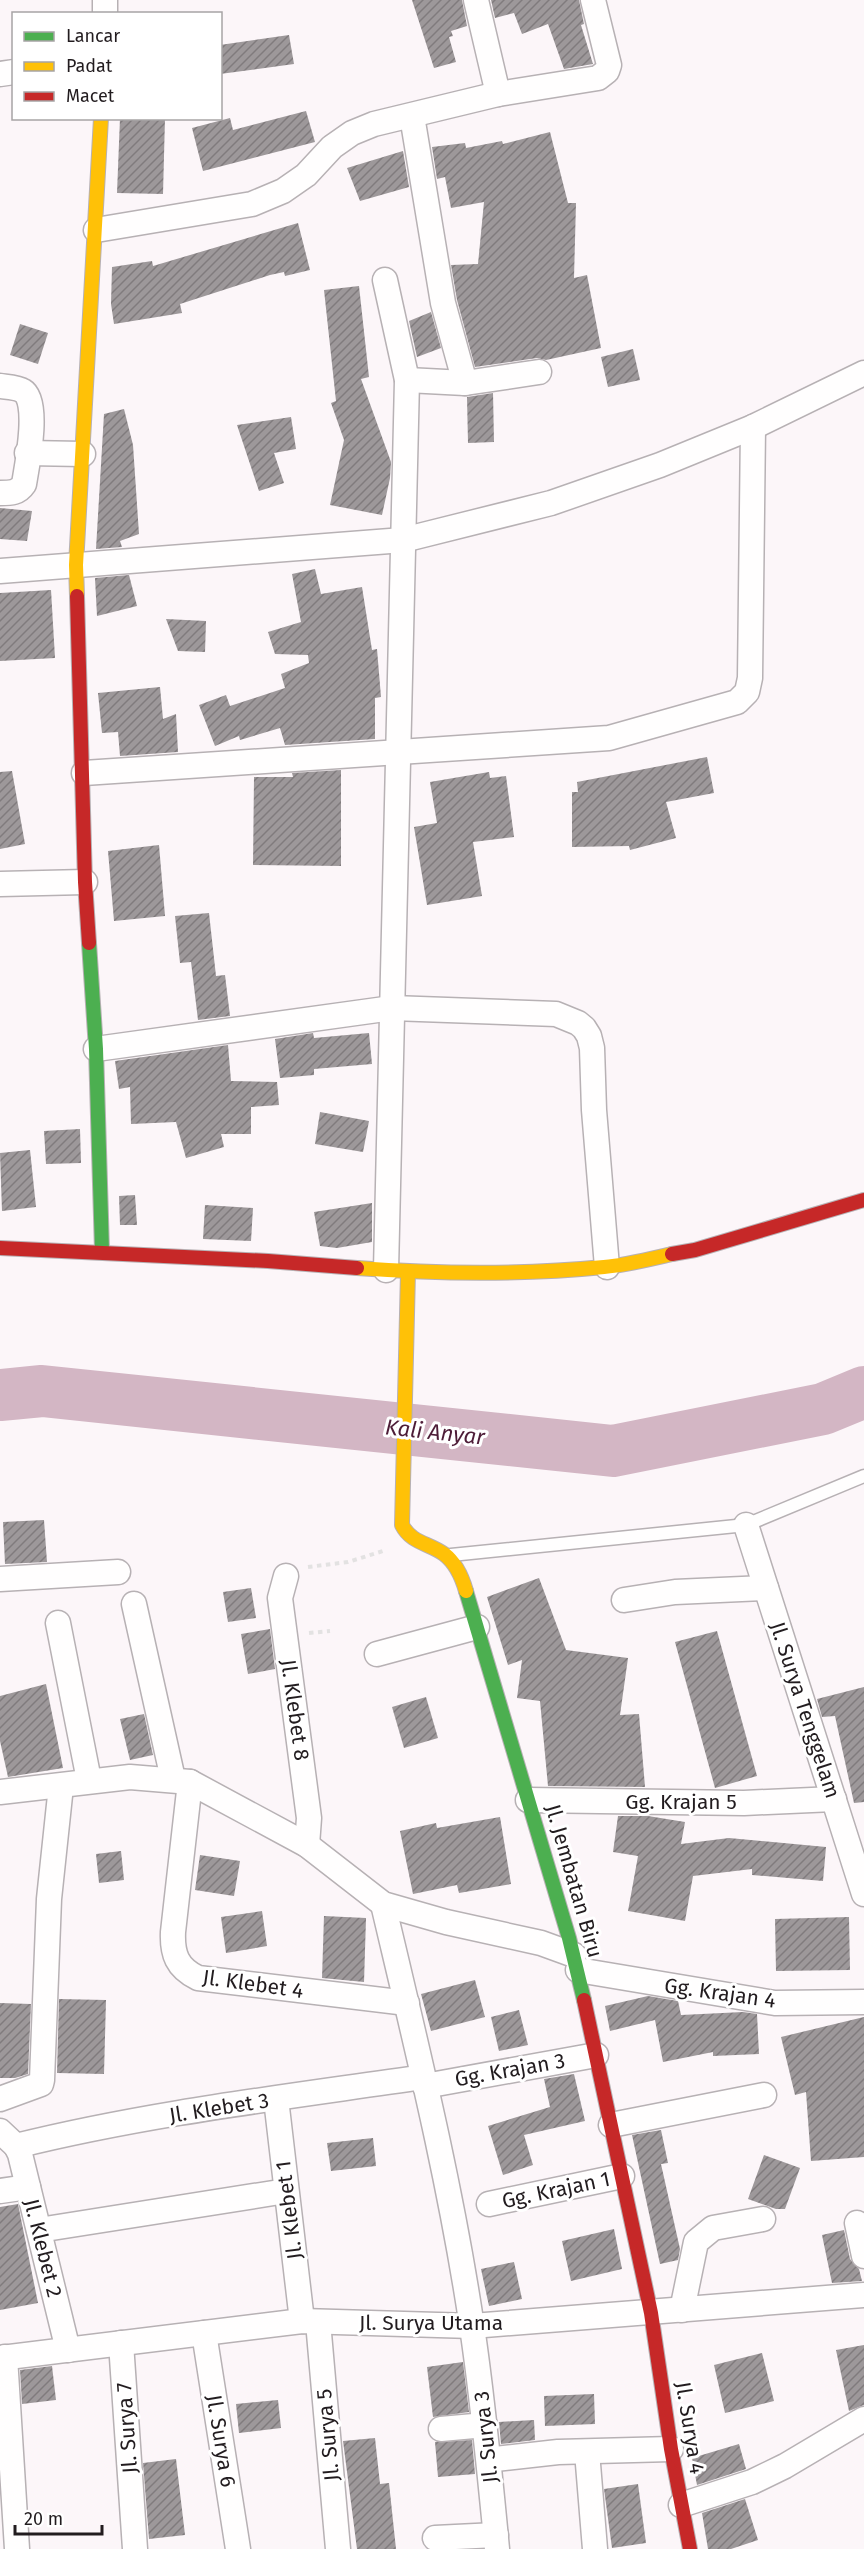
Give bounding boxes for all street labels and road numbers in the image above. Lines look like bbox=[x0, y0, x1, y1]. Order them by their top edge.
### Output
street label: Jl. Surya Tenggelam bbox=[764, 1619, 846, 1801]
street label: Jl. Klebet 8 bbox=[275, 1658, 315, 1762]
street label: Gg. Krajan 5 bbox=[625, 1789, 737, 1815]
street label: Jl. Jembatan Biru bbox=[540, 1801, 608, 1961]
street label: Jl. Klebet 4 bbox=[201, 1964, 305, 2004]
street label: Gg. Krajan 4 bbox=[663, 1972, 777, 2014]
street label: Gg. Krajan 3 bbox=[453, 2048, 567, 2092]
street label: Jl. Klebet 3 bbox=[167, 2087, 271, 2129]
street label: Jl. Klebet 1 bbox=[270, 2159, 308, 2261]
street label: Gg. Krajan 1 bbox=[499, 2166, 613, 2214]
street label: Jl. Klebet 2 bbox=[18, 2196, 68, 2300]
street label: Jl. Surya Utama bbox=[359, 2310, 503, 2336]
street label: Jl. Surya 4 bbox=[670, 2380, 710, 2476]
street label: Jl. Surya 7 bbox=[111, 2382, 143, 2474]
street label: Jl. Surya 5 bbox=[311, 2388, 345, 2482]
street label: Jl. Surya 3 bbox=[468, 2390, 504, 2484]
street label: Jl. Surya 6 bbox=[201, 2393, 241, 2489]

